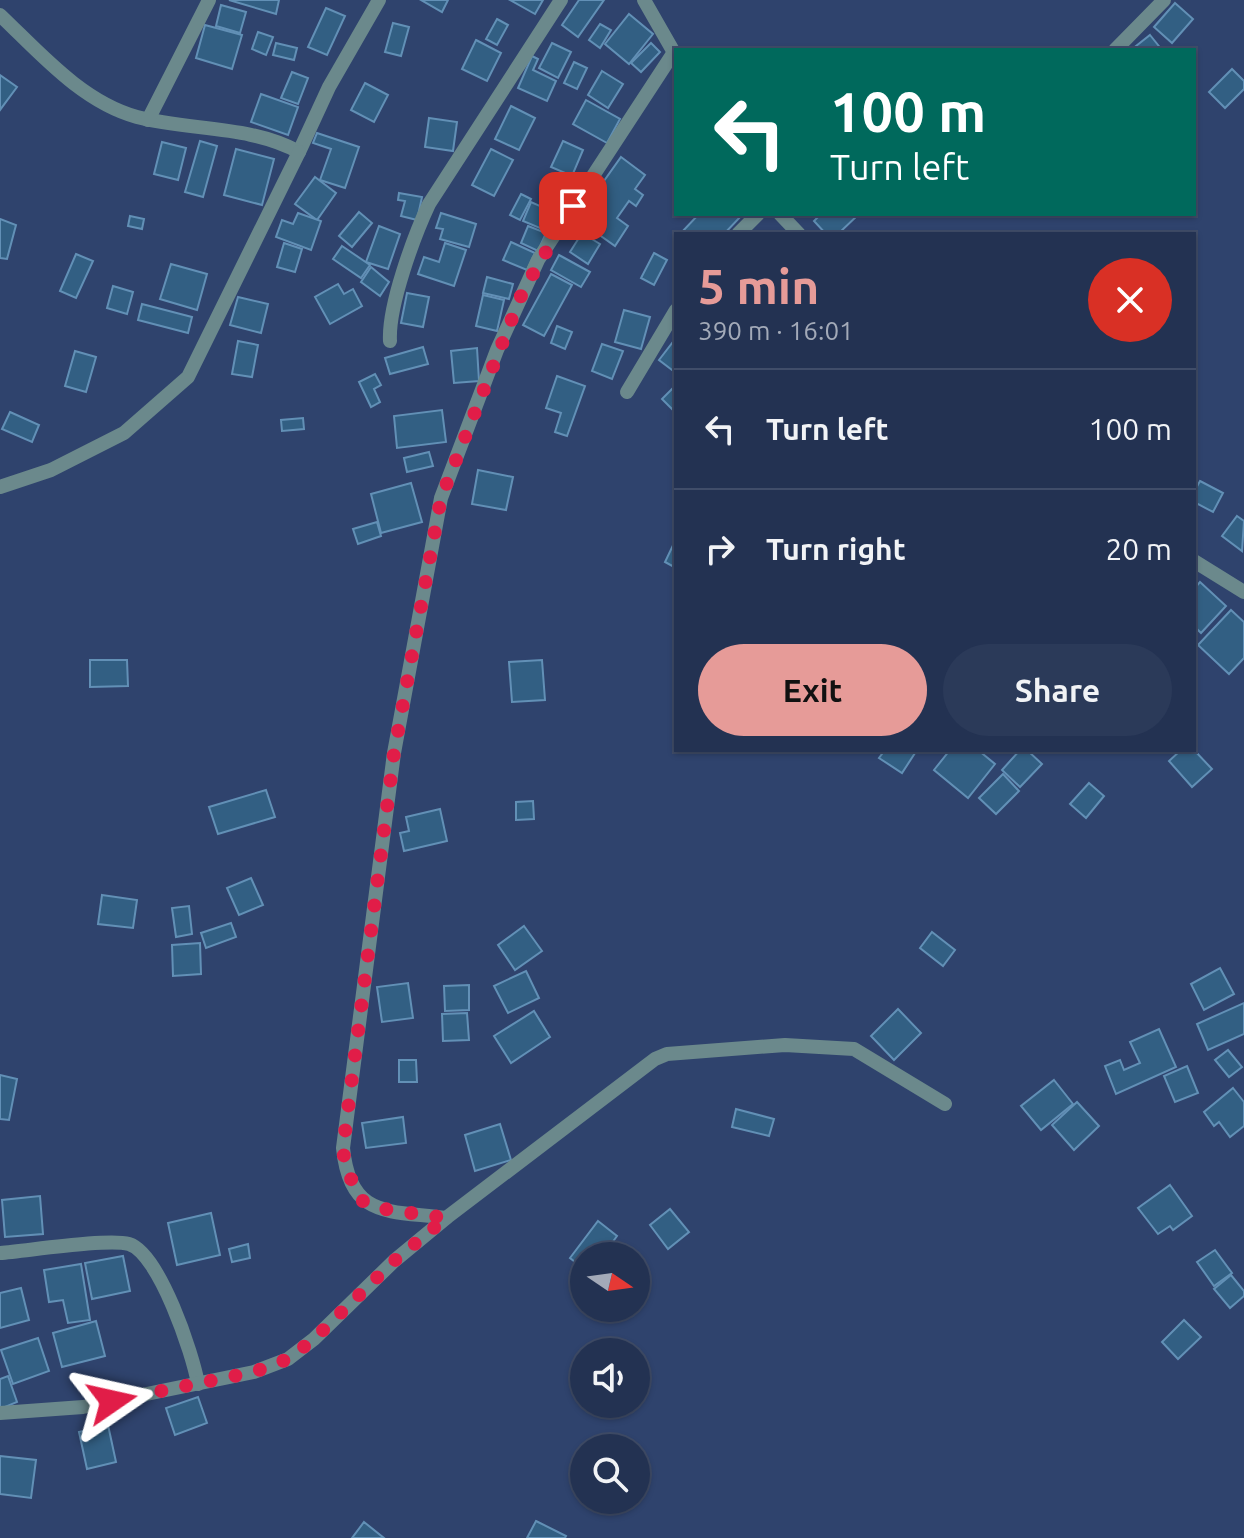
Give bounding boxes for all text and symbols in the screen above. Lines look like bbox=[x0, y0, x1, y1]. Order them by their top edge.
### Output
icon: left bbox=[698, 80, 802, 184]
text: 100 m bbox=[830, 80, 986, 143]
text: Turn left bbox=[830, 146, 969, 187]
pin bbox=[539, 172, 607, 240]
icon: arrive bbox=[551, 184, 595, 228]
button: close bbox=[1088, 258, 1172, 342]
text: 5 min bbox=[698, 259, 819, 313]
text: 390 m · 16:01 bbox=[698, 316, 854, 345]
icon: left bbox=[698, 407, 742, 451]
text: Turn left bbox=[766, 412, 888, 446]
text: 100 m bbox=[1088, 412, 1172, 446]
icon: right bbox=[698, 527, 742, 571]
text: Turn right bbox=[766, 532, 906, 566]
text: 20 m bbox=[1105, 532, 1172, 566]
button: Exit bbox=[698, 644, 927, 736]
button: Share bbox=[943, 644, 1172, 736]
north arrow bbox=[570, 1242, 650, 1322]
map controls bbox=[570, 1242, 650, 1514]
button: sound bbox=[570, 1338, 650, 1418]
position arrow bbox=[70, 1359, 154, 1443]
button: search bbox=[570, 1434, 650, 1514]

